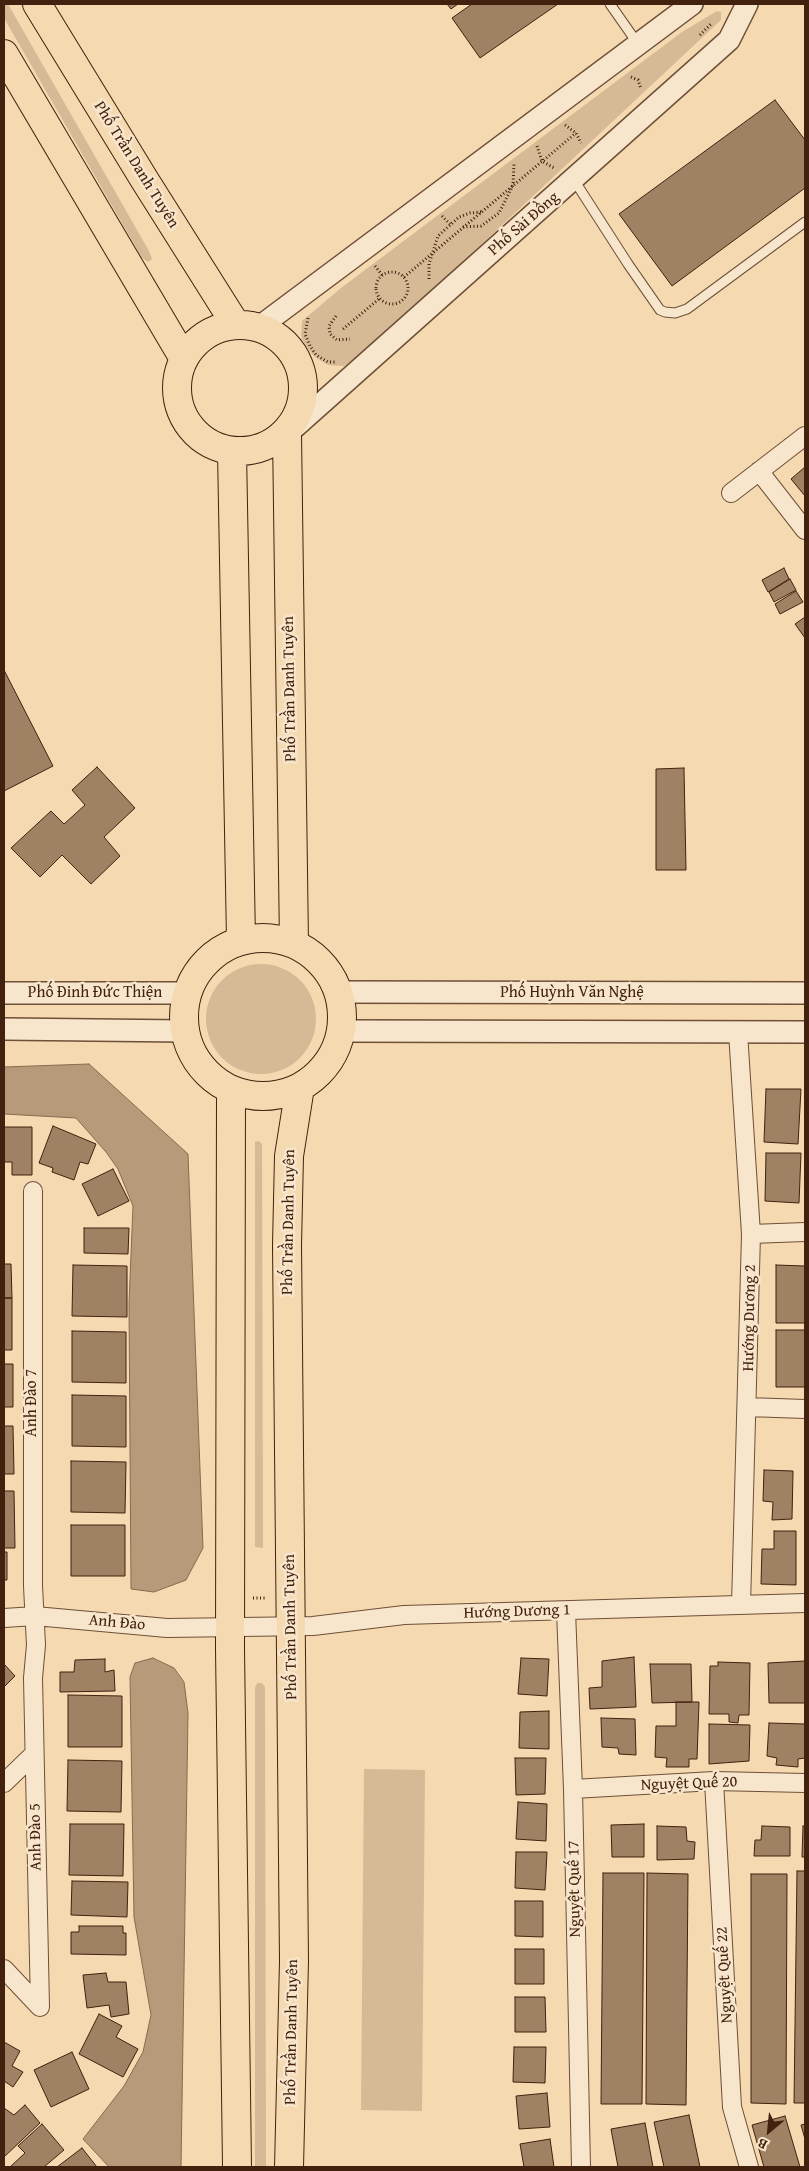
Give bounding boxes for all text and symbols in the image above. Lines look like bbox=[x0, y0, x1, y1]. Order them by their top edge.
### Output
street label: Phố Trần Danh Tuyên bbox=[89, 98, 183, 232]
street label: Phố Sài Đồng bbox=[485, 188, 563, 260]
street label: Phố Trần Danh Tuyên bbox=[279, 616, 301, 762]
street label: Phố Đinh Đức Thiện bbox=[28, 983, 162, 1003]
street label: Phố Huỳnh Văn Nghệ bbox=[500, 983, 644, 1003]
street label: Phố Trần Danh Tuyên bbox=[278, 1149, 300, 1295]
street label: Hướng Dương 2 bbox=[739, 1264, 761, 1372]
street label: Anh Đào 7 bbox=[22, 1369, 42, 1437]
street label: Phố Trần Danh Tuyên bbox=[280, 1554, 302, 1700]
street label: Hướng Dương 1 bbox=[463, 1601, 571, 1623]
street label: Anh Đào bbox=[88, 1611, 146, 1635]
street label: Nguyệt Quế 20 bbox=[640, 1773, 738, 1795]
street label: Anh Đào 5 bbox=[26, 1803, 46, 1871]
street label: Nguyệt Quế 17 bbox=[565, 1841, 585, 1937]
street label: Nguyệt Quế 22 bbox=[713, 1926, 737, 2024]
street label: Phố Trần Danh Tuyên bbox=[281, 1959, 303, 2105]
north arrow bbox=[744, 2106, 794, 2156]
text: B bbox=[753, 2133, 770, 2155]

